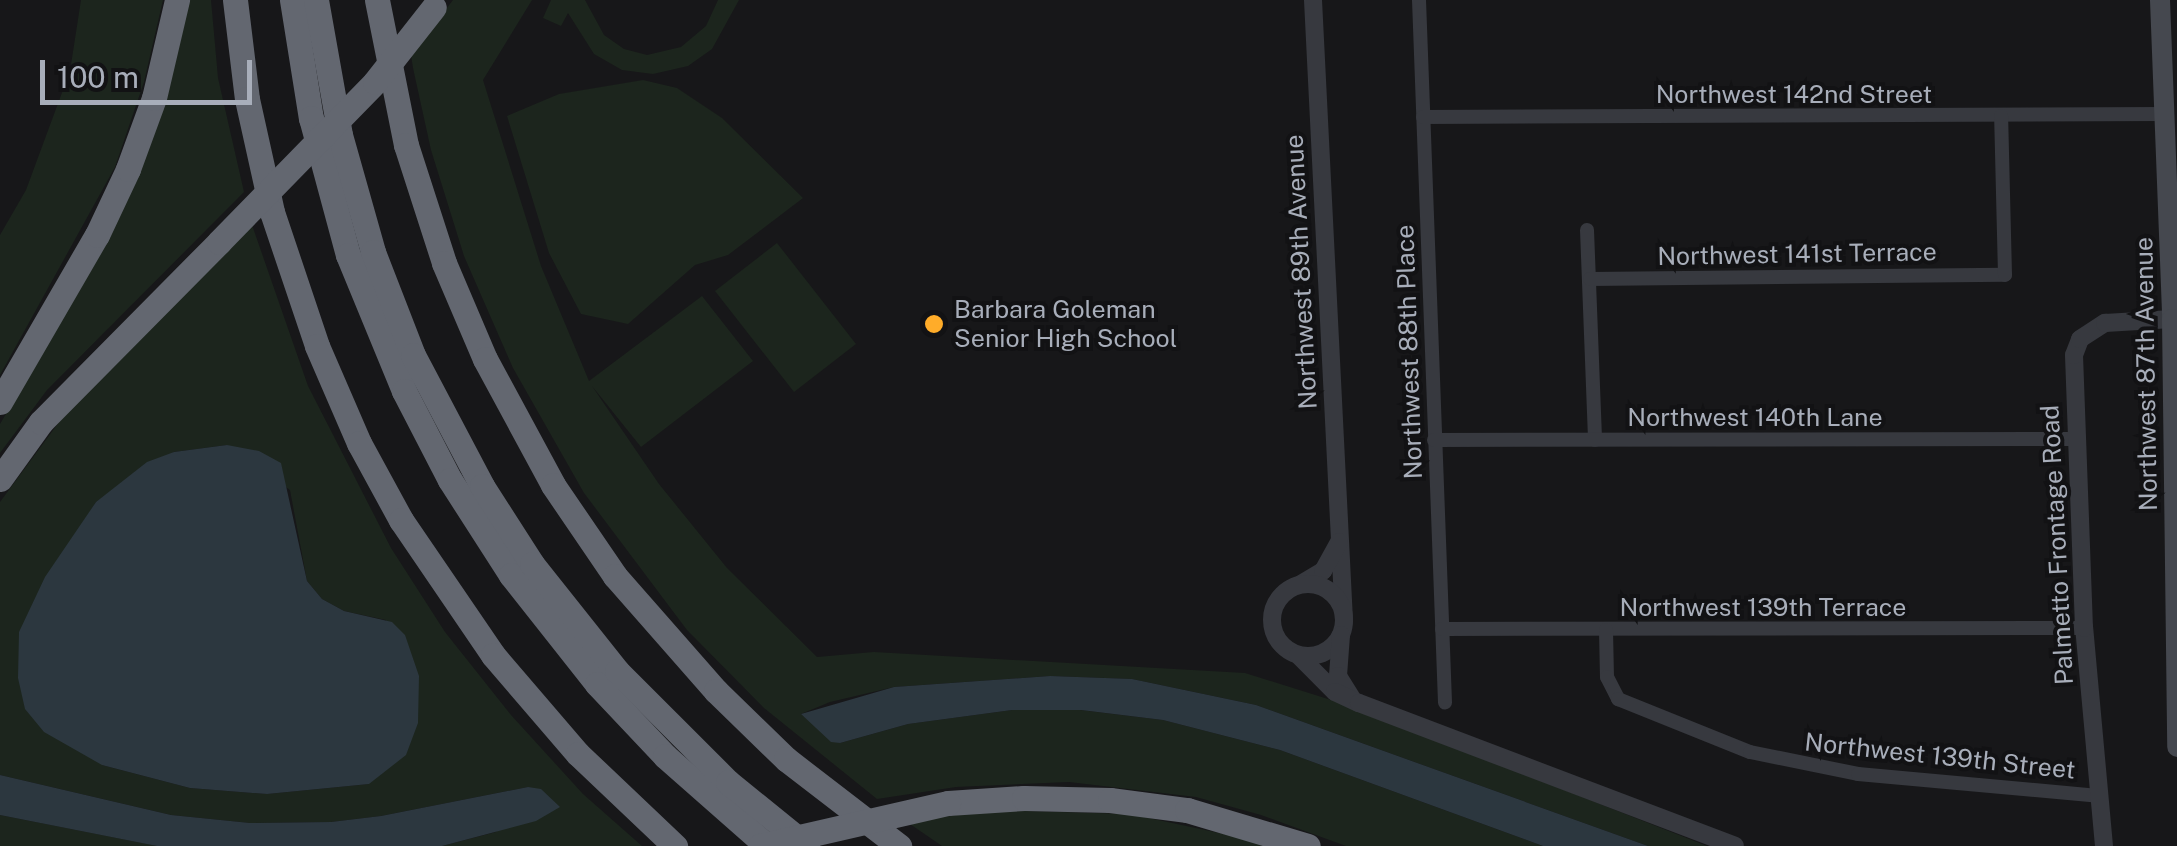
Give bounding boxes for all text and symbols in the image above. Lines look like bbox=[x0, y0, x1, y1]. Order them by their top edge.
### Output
scale bar bbox=[45, 40, 258, 102]
text: 100 m bbox=[57, 59, 139, 95]
street label: Northwest 142nd Street bbox=[1656, 79, 1932, 109]
street label: Northwest 89th Avenue bbox=[1279, 134, 1323, 410]
street label: Northwest 88th Place bbox=[1390, 224, 1428, 480]
street label: Northwest 141st Terrace bbox=[1657, 237, 1937, 271]
street label: Northwest 87th Avenue bbox=[2129, 237, 2163, 511]
place label: Barbara Goleman Senior High School bbox=[954, 295, 1177, 354]
marker: Barbara Goleman Senior High School bbox=[923, 313, 945, 335]
street label: Northwest 140th Lane bbox=[1627, 402, 1883, 432]
street label: Palmetto Frontage Road bbox=[2035, 404, 2079, 686]
street label: Northwest 139th Terrace bbox=[1620, 592, 1906, 622]
street label: Northwest 139th Street bbox=[1803, 727, 2077, 785]

